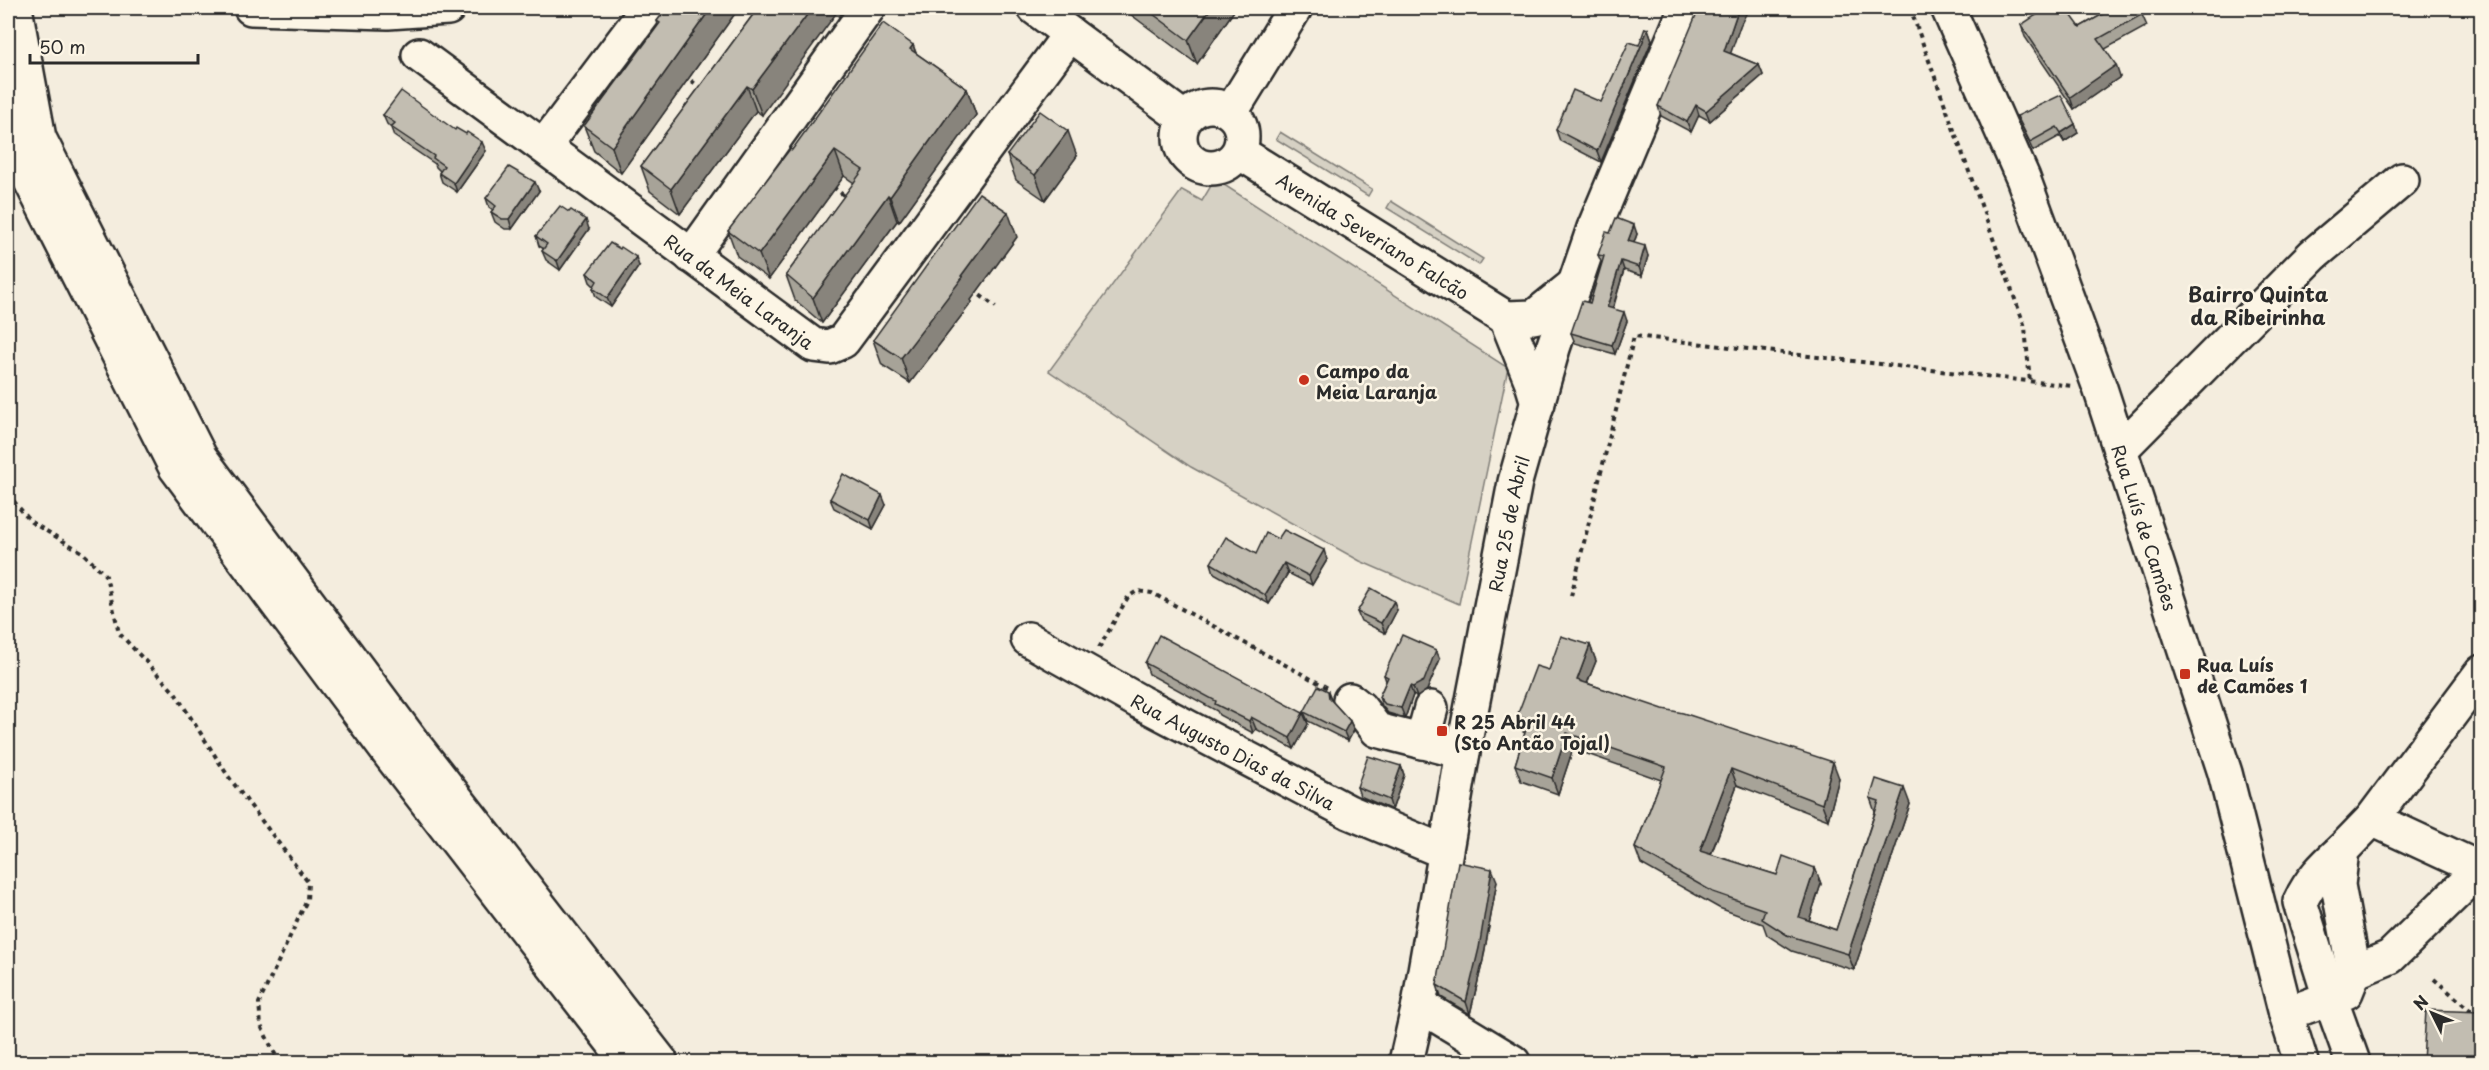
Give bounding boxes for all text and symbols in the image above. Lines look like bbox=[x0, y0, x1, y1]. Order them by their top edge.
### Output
scale bar bbox=[30, 27, 198, 65]
text: 50 m bbox=[39, 33, 86, 60]
street label: Avenida Severiano Falcão bbox=[1272, 165, 1474, 305]
street label: Rua da Meia Laranja bbox=[659, 227, 821, 356]
district label: Bairro Quinta da Ribeirinha bbox=[2188, 279, 2329, 332]
place label: Campo da Meia Laranja bbox=[1316, 357, 1437, 405]
marker: Campo da Meia Laranja bbox=[1297, 373, 1311, 387]
street label: Rua Luís de Camões bbox=[2106, 441, 2185, 614]
street label: Rua 25 de Abril bbox=[1481, 452, 1535, 594]
place label: Rua Luís de Camões 1 bbox=[2197, 651, 2308, 699]
marker: Rua Luís de Camões 1 bbox=[2178, 667, 2192, 681]
street label: Rua Augusto Dias da Silva bbox=[1126, 686, 1340, 816]
place label: R 25 Abril 44 (Sto Antão Tojal) bbox=[1454, 708, 1610, 756]
marker: R 25 Abril 44 (Sto Antão Tojal) bbox=[1435, 724, 1449, 738]
north arrow bbox=[2402, 983, 2462, 1043]
text: N bbox=[2407, 989, 2433, 1015]

